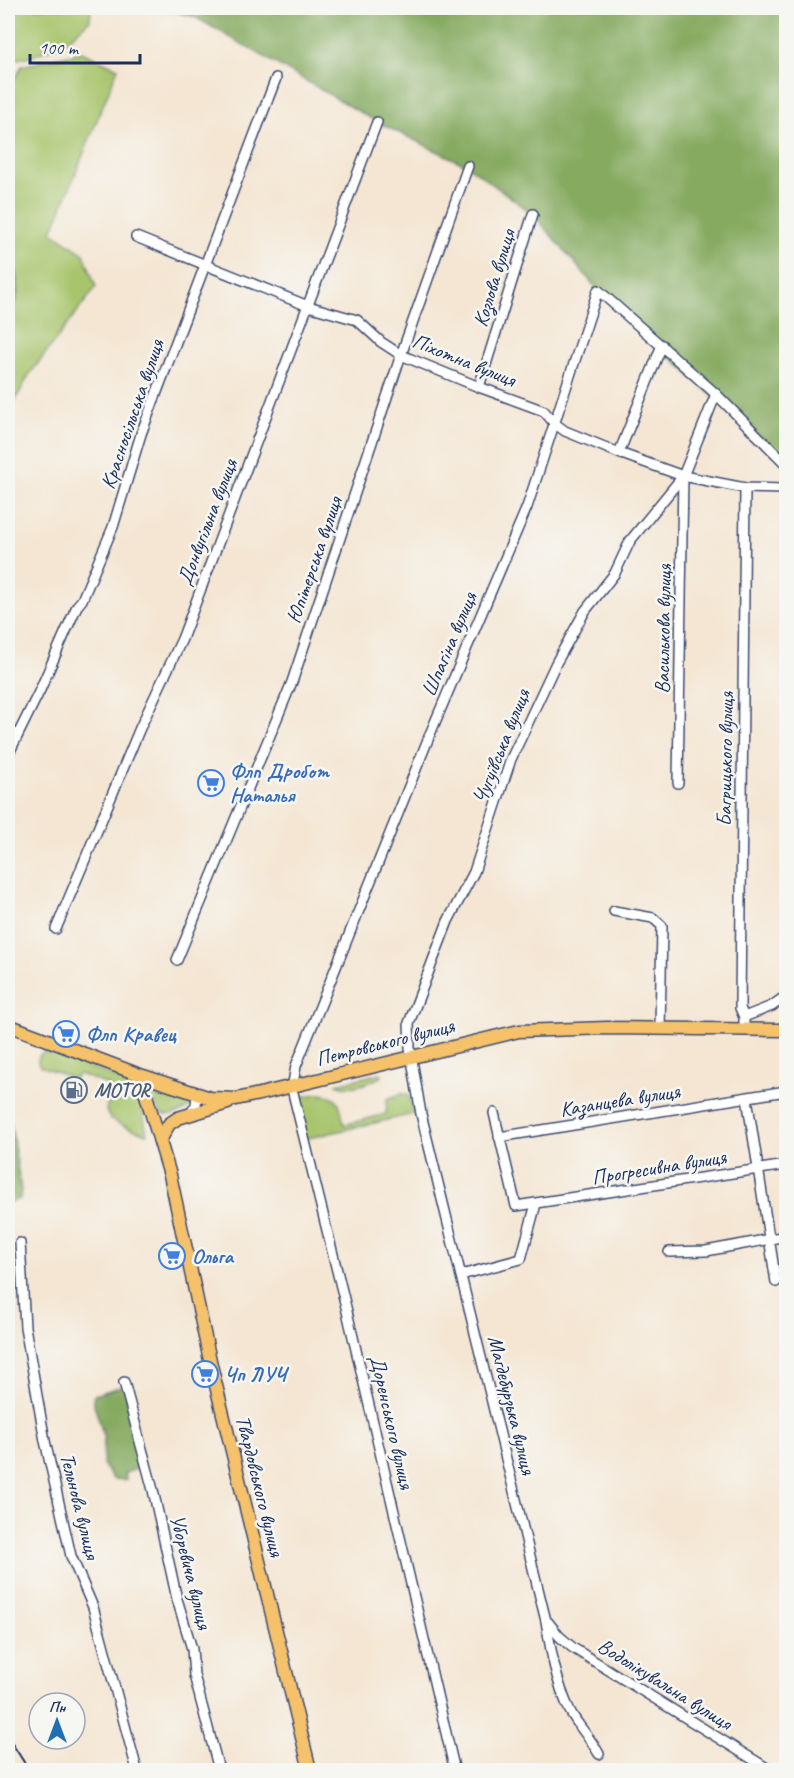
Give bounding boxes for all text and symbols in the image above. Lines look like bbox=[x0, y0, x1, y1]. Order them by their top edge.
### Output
scale bar bbox=[30, 27, 140, 65]
text: 100 m bbox=[39, 37, 80, 59]
street label: Козлова вулиця bbox=[467, 224, 523, 330]
street label: Піхотна вулиця bbox=[409, 328, 521, 393]
street label: Красносільська вулиця bbox=[94, 335, 170, 492]
street label: Донвугільна вулиця bbox=[171, 454, 243, 589]
street label: Юпітерська вулиця bbox=[280, 492, 348, 627]
street label: Василькова вулиця bbox=[649, 563, 677, 694]
street label: Шпагіна вулиця bbox=[415, 587, 483, 700]
street label: Чугуївська вулиця bbox=[466, 684, 536, 807]
street label: Багрицького вулиця bbox=[711, 690, 739, 827]
place label: Флп Дробот Наталья bbox=[230, 758, 330, 808]
supermarket icon: Флп Дробот Наталья bbox=[196, 768, 226, 798]
street label: Петровського вулиця bbox=[313, 1012, 458, 1072]
supermarket icon: Флп Кравец bbox=[51, 1019, 81, 1049]
place label: Флп Кравец bbox=[86, 1021, 177, 1047]
fuel station icon: MOTOR bbox=[59, 1075, 89, 1105]
place label: MOTOR bbox=[94, 1077, 152, 1103]
street label: Казанцева вулиця bbox=[558, 1077, 683, 1123]
street label: Прогресивна вулиця bbox=[590, 1143, 729, 1190]
supermarket icon: Ольга bbox=[157, 1241, 187, 1271]
place label: Ольга bbox=[192, 1243, 235, 1269]
street label: Магдебурзька вулиця bbox=[482, 1333, 542, 1479]
street label: Доренського вулиця bbox=[364, 1352, 420, 1493]
supermarket icon: Чп ЛУЧ bbox=[190, 1359, 220, 1389]
place label: Чп ЛУЧ bbox=[224, 1361, 290, 1387]
street label: Твардовського вулиця bbox=[230, 1413, 290, 1561]
street label: Тельнова вулиця bbox=[54, 1450, 106, 1563]
street label: Уборевича вулиця bbox=[164, 1512, 218, 1633]
street label: Водолікувальна вулиця bbox=[593, 1632, 738, 1737]
north arrow bbox=[27, 1691, 87, 1751]
text: Пн bbox=[49, 1697, 66, 1717]

